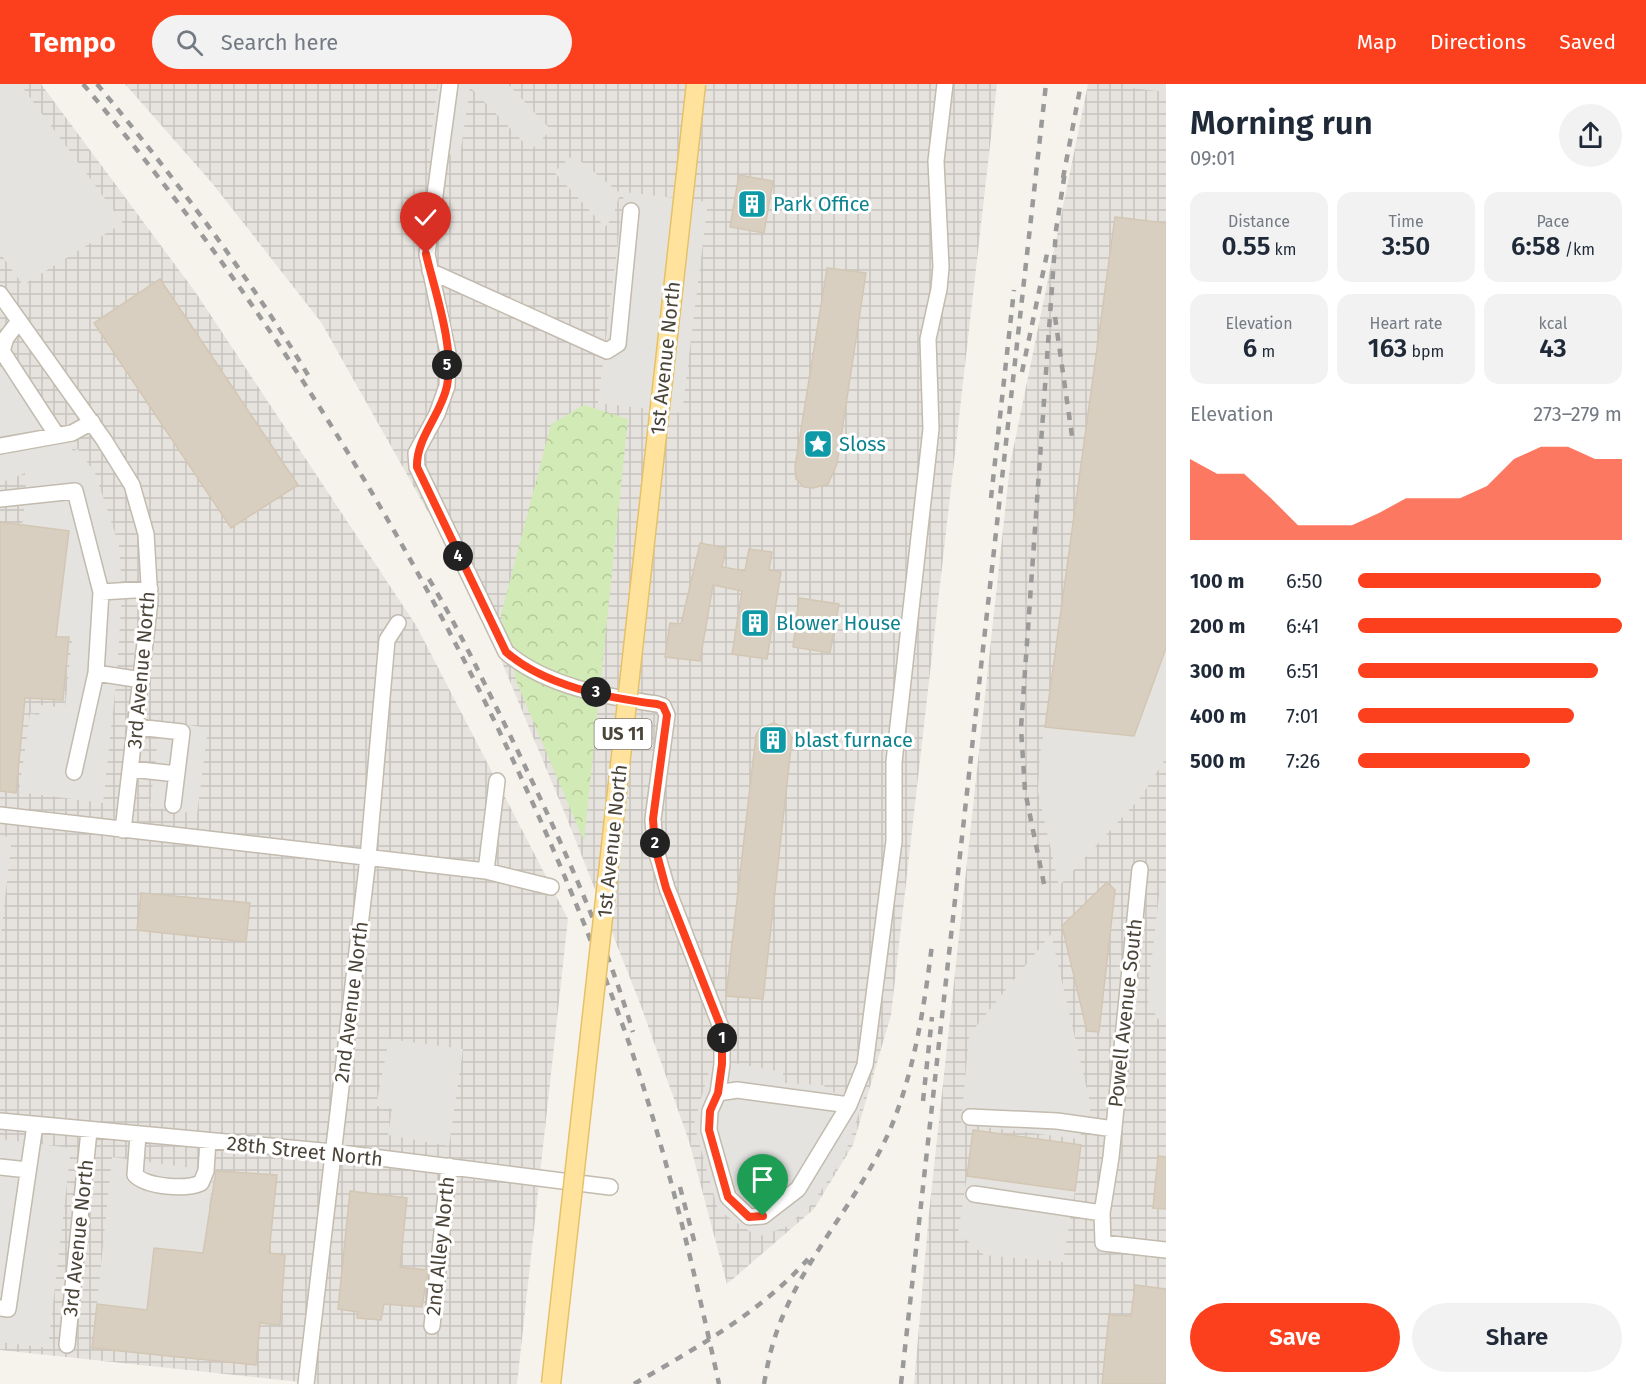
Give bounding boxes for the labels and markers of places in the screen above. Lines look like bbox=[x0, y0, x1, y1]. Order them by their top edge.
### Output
building icon: Park Office bbox=[736, 188, 768, 220]
pin bbox=[400, 192, 451, 254]
place label: Park Office bbox=[773, 192, 870, 216]
pin: 5 bbox=[432, 350, 462, 380]
place icon: Sloss bbox=[802, 428, 834, 460]
place label: Sloss bbox=[839, 432, 886, 456]
pin: 4 bbox=[443, 541, 473, 571]
building icon: Blower House bbox=[739, 607, 771, 639]
place label: Blower House bbox=[776, 611, 901, 635]
pin: 3 bbox=[581, 677, 611, 707]
building icon: blast furnace bbox=[757, 724, 789, 756]
place label: blast furnace bbox=[794, 728, 913, 752]
pin: 2 bbox=[640, 828, 670, 858]
pin: 1 bbox=[707, 1023, 737, 1053]
pin bbox=[737, 1154, 788, 1216]

